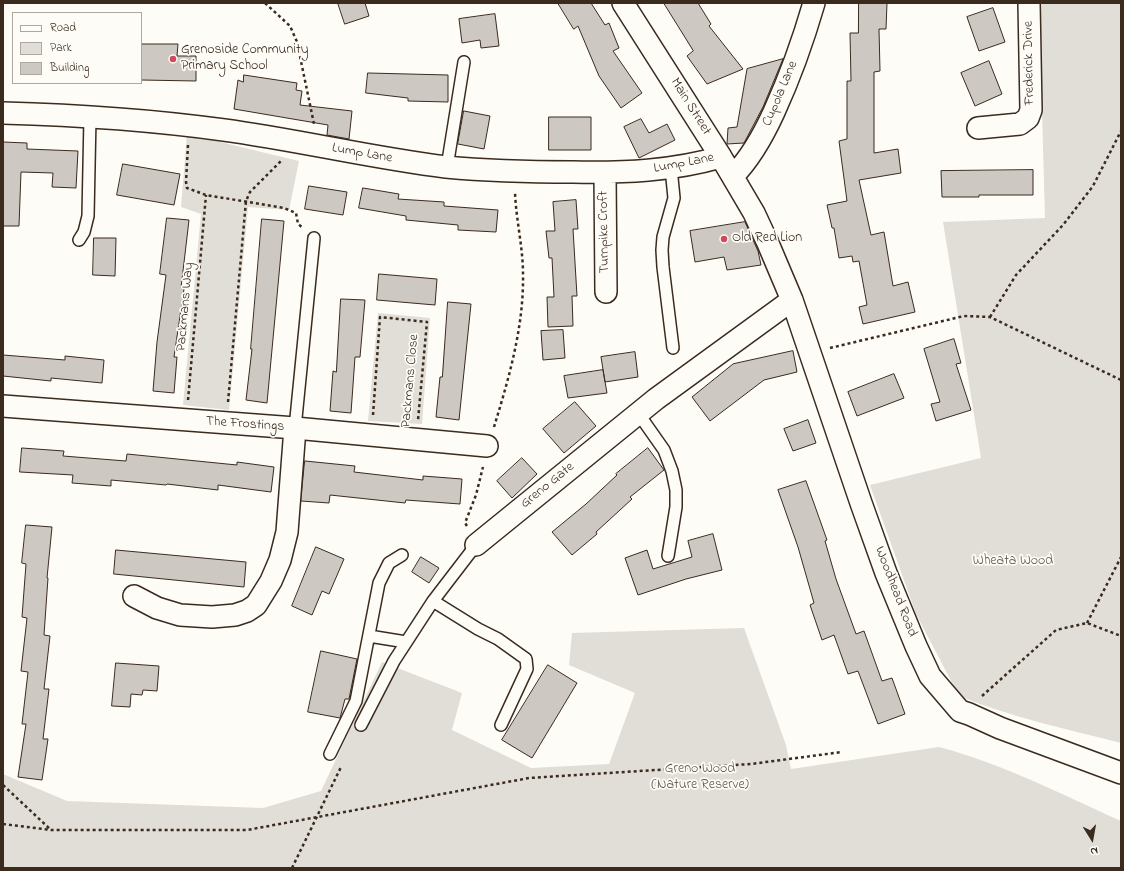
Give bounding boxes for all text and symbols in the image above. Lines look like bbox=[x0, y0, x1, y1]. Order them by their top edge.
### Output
legend bbox=[12, 12, 142, 84]
text: Road bbox=[50, 19, 76, 37]
street label: Frederick Drive bbox=[1021, 21, 1039, 105]
text: Park bbox=[50, 39, 72, 57]
place label: Grenoside Community Primary School bbox=[181, 43, 308, 76]
marker: Grenoside Community Primary School bbox=[168, 54, 178, 64]
text: Building bbox=[50, 59, 89, 77]
street label: Cupola Lane bbox=[760, 59, 802, 129]
street label: Main Street bbox=[666, 75, 714, 139]
street label: Lump Lane bbox=[330, 140, 394, 168]
street label: Lump Lane bbox=[652, 150, 716, 178]
street label: Turnpike Croft bbox=[596, 191, 614, 273]
place label: Old Red Lion bbox=[732, 231, 802, 247]
marker: Old Red Lion bbox=[719, 234, 729, 244]
street label: Packmans Way bbox=[174, 262, 198, 352]
street label: Packmans Close bbox=[399, 334, 423, 428]
street label: The Frostings bbox=[205, 414, 285, 436]
street label: Greno Gate bbox=[518, 459, 578, 513]
street label: Woodhead Road bbox=[870, 544, 920, 640]
park label: Wheata Wood bbox=[973, 554, 1053, 570]
park label: Greno Wood (Nature Reserve) bbox=[651, 762, 749, 794]
north arrow bbox=[1072, 819, 1112, 859]
text: N bbox=[1089, 842, 1099, 859]

